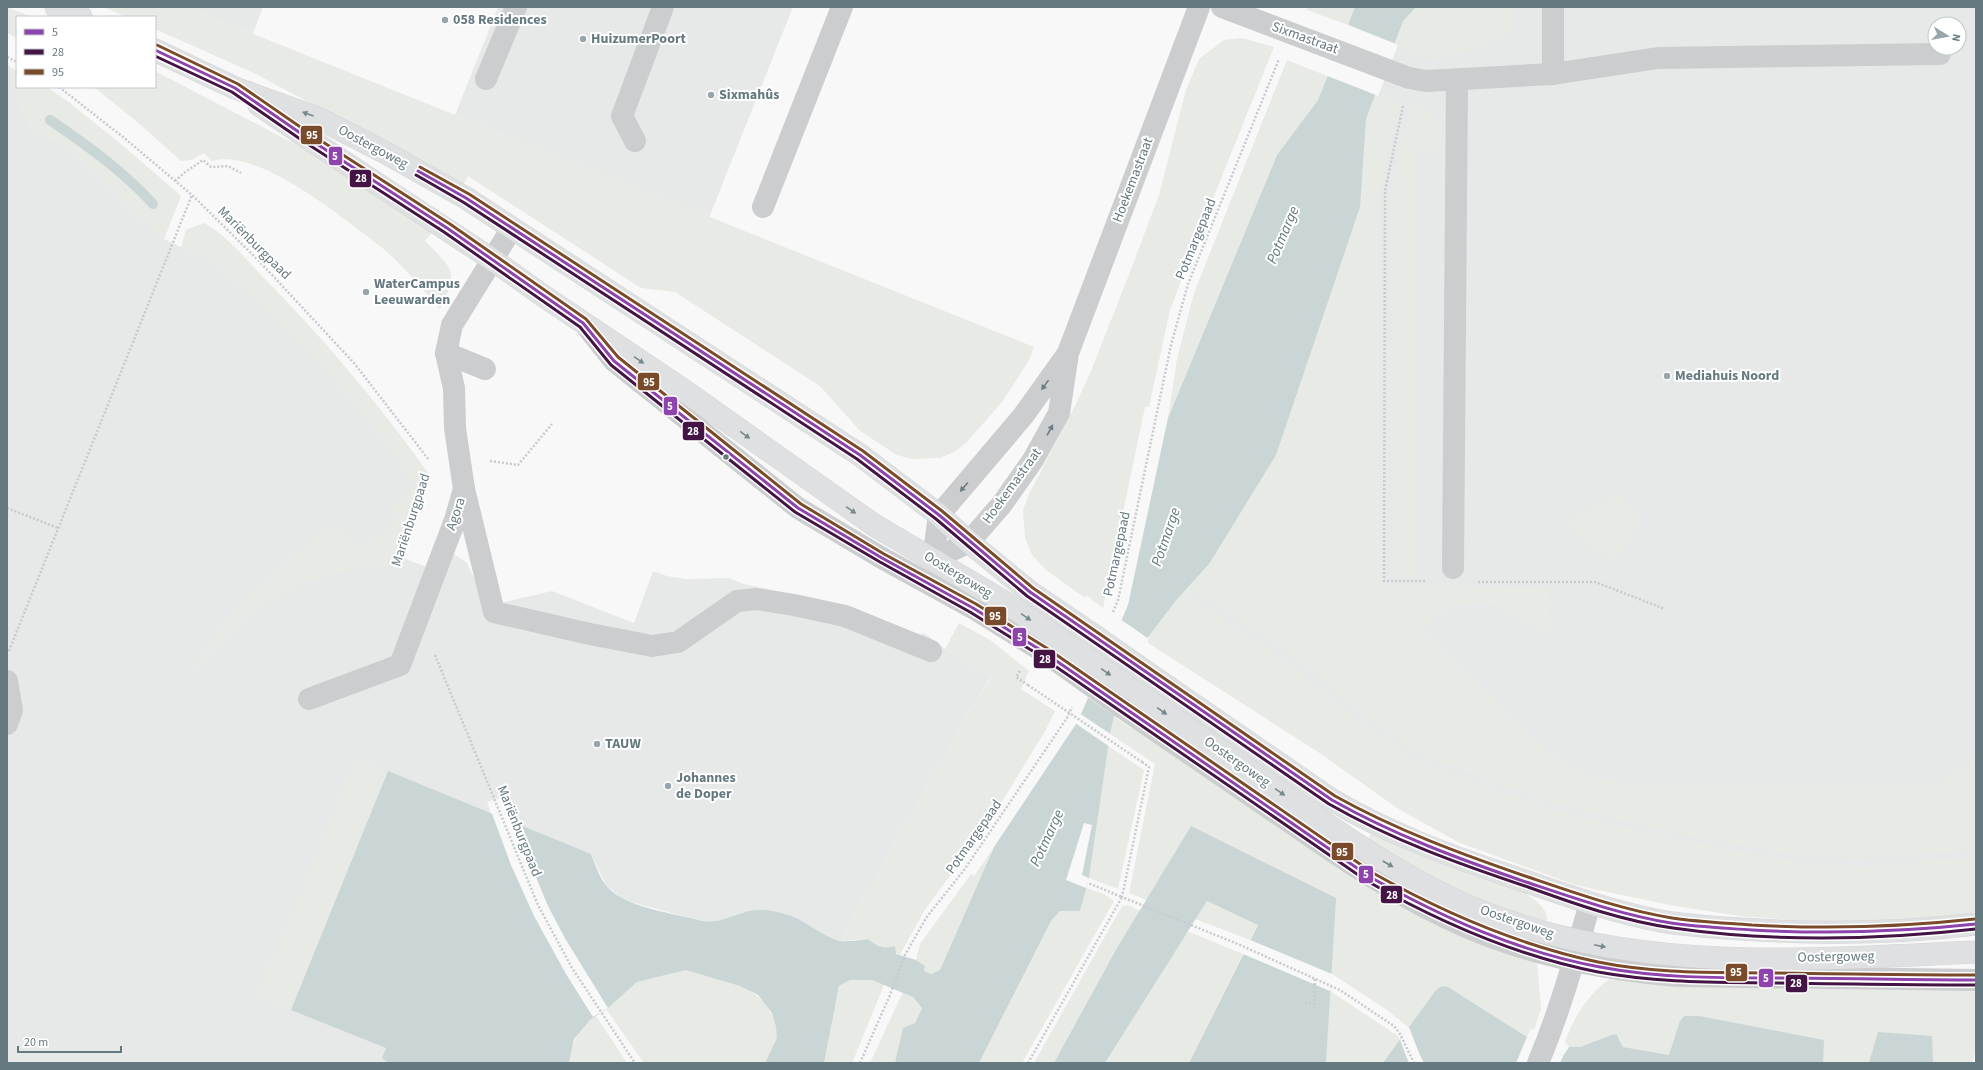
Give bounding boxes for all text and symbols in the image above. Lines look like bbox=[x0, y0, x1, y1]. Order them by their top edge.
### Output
place label: 058 Residences bbox=[453, 10, 547, 30]
marker: 058 Residences bbox=[440, 15, 450, 25]
legend bbox=[16, 16, 156, 88]
north arrow bbox=[1927, 16, 1967, 56]
street label: Sixmastraat bbox=[1269, 17, 1341, 59]
text: 5 bbox=[52, 24, 58, 41]
place label: HuizumerPoort bbox=[591, 29, 686, 49]
text: N bbox=[1948, 33, 1964, 43]
marker: HuizumerPoort bbox=[578, 34, 588, 44]
text: 28 bbox=[52, 44, 64, 61]
text: 95 bbox=[52, 64, 64, 81]
place label: Sixmahûs bbox=[719, 85, 779, 105]
marker: Sixmahûs bbox=[706, 90, 716, 100]
one-way arrow bbox=[302, 111, 314, 117]
street label: Oostergoweg bbox=[334, 120, 412, 174]
line badge: 95 bbox=[300, 125, 323, 145]
text: 95 bbox=[306, 128, 318, 143]
street label: Hoekemastraat bbox=[1108, 134, 1158, 225]
line badge: 5 bbox=[328, 146, 343, 166]
text: 5 bbox=[332, 149, 338, 164]
line badge: 28 bbox=[349, 169, 372, 188]
text: 28 bbox=[355, 171, 367, 186]
street label: Potmargepaad bbox=[1171, 195, 1221, 283]
street label: Mariënburgpaad bbox=[213, 202, 295, 284]
water label: Potmarge bbox=[1261, 203, 1305, 267]
place label: WaterCampus Leeuwarden bbox=[374, 274, 460, 310]
marker: WaterCampus Leeuwarden bbox=[361, 287, 371, 297]
one-way arrow bbox=[634, 356, 644, 364]
place label: Mediahuis Noord bbox=[1675, 366, 1779, 386]
marker: Mediahuis Noord bbox=[1662, 371, 1672, 381]
line badge: 95 bbox=[637, 372, 660, 391]
text: 95 bbox=[643, 375, 655, 390]
one-way arrow bbox=[1041, 380, 1049, 390]
line badge: 5 bbox=[663, 396, 678, 416]
text: 5 bbox=[667, 399, 673, 414]
line badge: 28 bbox=[682, 421, 705, 441]
text: 28 bbox=[687, 424, 699, 439]
one-way arrow bbox=[1046, 424, 1053, 436]
one-way arrow bbox=[740, 431, 751, 439]
street label: Hoekemastraat bbox=[978, 444, 1047, 528]
unlabelled marker bbox=[721, 452, 731, 462]
street label: Mariënburgpaad bbox=[387, 471, 435, 569]
one-way arrow bbox=[960, 482, 969, 492]
street label: Agora bbox=[441, 495, 471, 533]
water label: Potmarge bbox=[1146, 505, 1186, 569]
one-way arrow bbox=[846, 506, 857, 514]
street label: Potmargepaad bbox=[1098, 510, 1136, 598]
street label: Oostergoweg bbox=[920, 547, 996, 603]
line badge: 95 bbox=[984, 606, 1007, 626]
text: 95 bbox=[989, 609, 1001, 624]
one-way arrow bbox=[1021, 613, 1031, 621]
line badge: 5 bbox=[1012, 627, 1027, 647]
text: 5 bbox=[1017, 630, 1023, 645]
line badge: 28 bbox=[1033, 649, 1056, 669]
text: 28 bbox=[1039, 652, 1051, 667]
one-way arrow bbox=[1101, 668, 1112, 676]
one-way arrow bbox=[1157, 707, 1167, 715]
street label: Oostergoweg bbox=[1200, 732, 1274, 792]
place label: TAUW bbox=[605, 734, 641, 754]
marker: TAUW bbox=[592, 739, 602, 749]
place label: Johannes de Doper bbox=[676, 768, 736, 804]
marker: Johannes de Doper bbox=[663, 781, 673, 791]
street label: Mariënburgpaad bbox=[492, 782, 546, 880]
one-way arrow bbox=[1274, 789, 1286, 796]
street label: Potmargepaad bbox=[941, 796, 1007, 878]
water label: Potmarge bbox=[1025, 806, 1069, 870]
line badge: 95 bbox=[1331, 842, 1354, 861]
text: 95 bbox=[1336, 845, 1348, 860]
one-way arrow bbox=[1382, 861, 1394, 868]
line badge: 5 bbox=[1358, 865, 1374, 884]
text: 5 bbox=[1363, 867, 1369, 882]
line badge: 28 bbox=[1380, 885, 1403, 904]
text: 28 bbox=[1386, 888, 1398, 903]
street label: Oostergoweg bbox=[1477, 900, 1557, 944]
one-way arrow bbox=[1594, 943, 1606, 949]
street label: Oostergoweg bbox=[1797, 946, 1875, 968]
line badge: 95 bbox=[1725, 963, 1748, 982]
text: 95 bbox=[1730, 965, 1742, 980]
line badge: 5 bbox=[1758, 968, 1774, 988]
text: 5 bbox=[1763, 971, 1769, 986]
line badge: 28 bbox=[1785, 974, 1808, 993]
text: 28 bbox=[1790, 976, 1802, 991]
scale bar bbox=[18, 1028, 121, 1054]
text: 20 m bbox=[24, 1034, 48, 1051]

